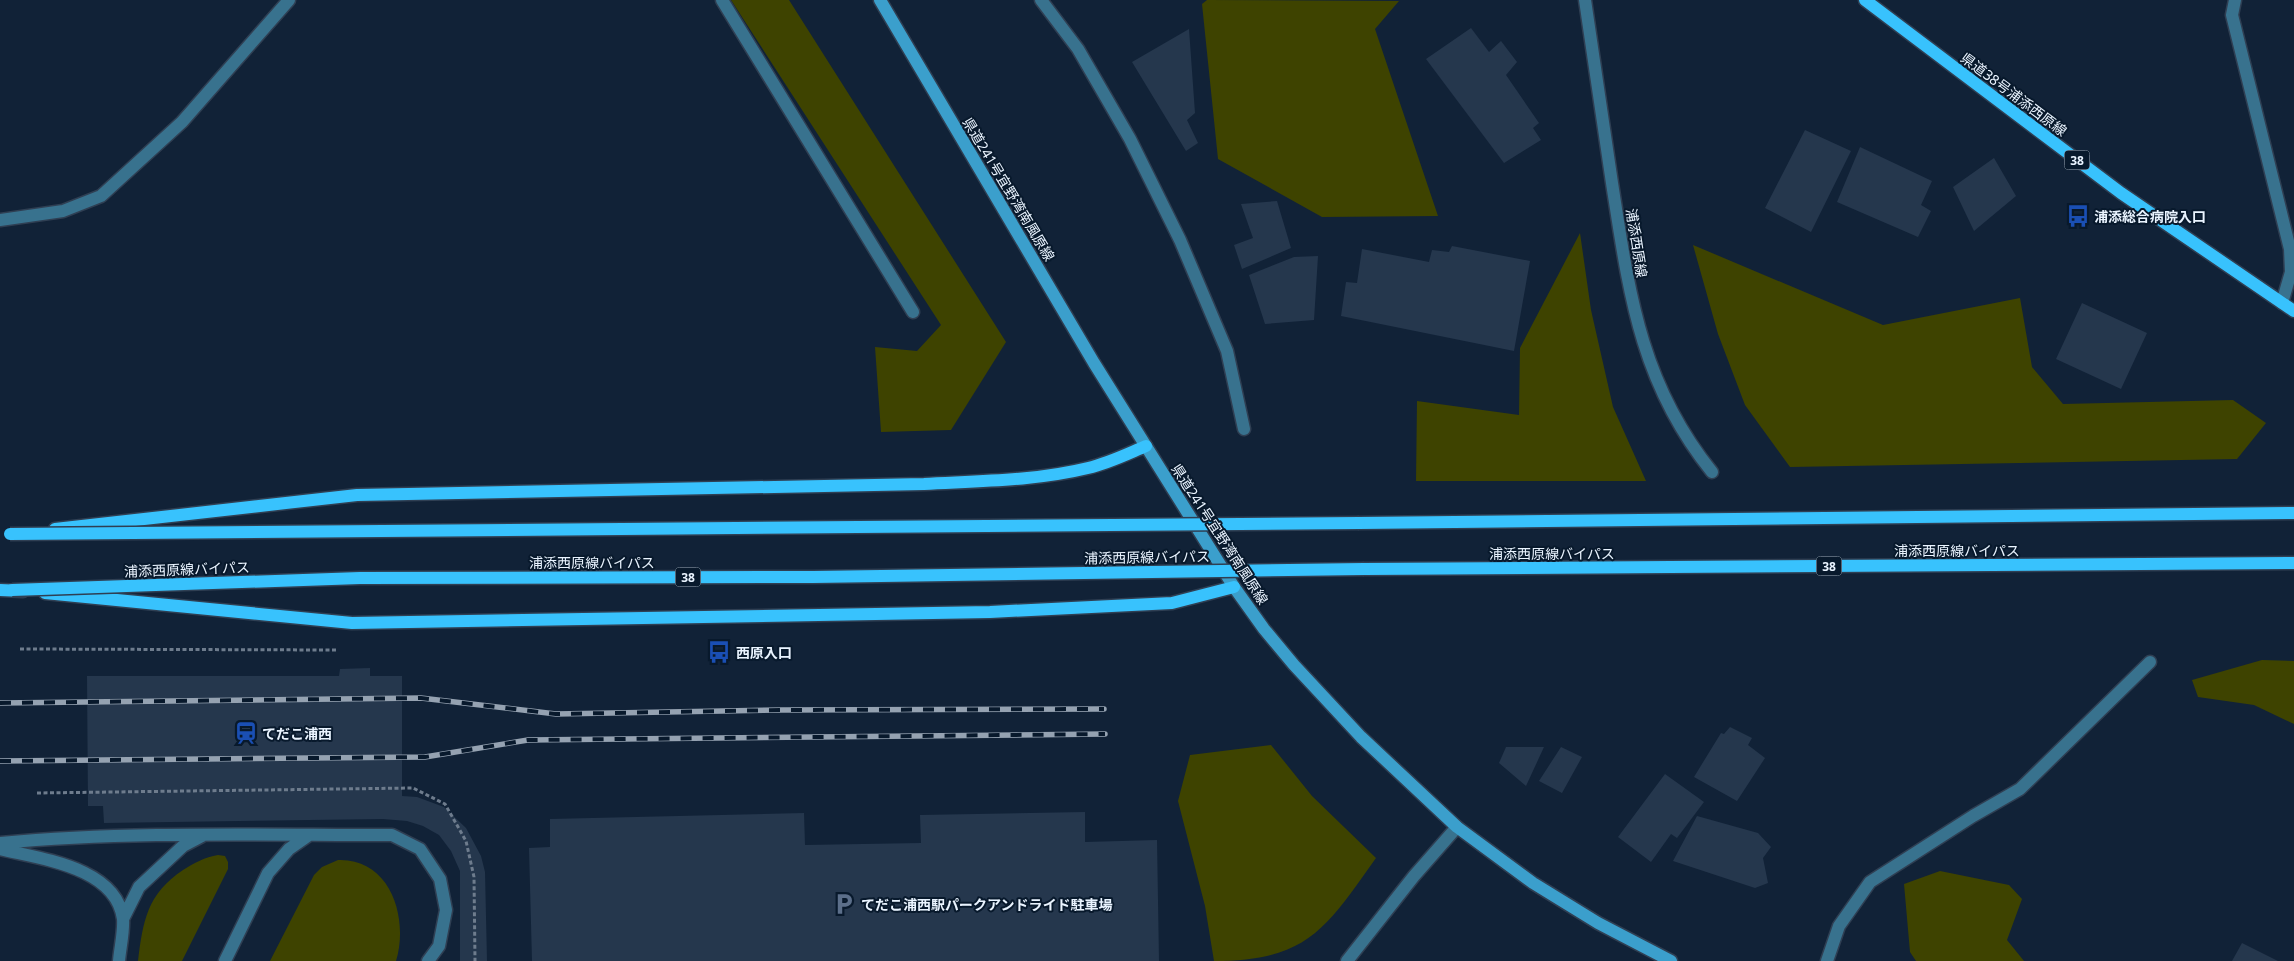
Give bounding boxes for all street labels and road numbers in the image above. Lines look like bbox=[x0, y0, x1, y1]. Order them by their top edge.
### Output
street label: 県道38号浦添西原線 bbox=[1957, 48, 2071, 140]
street label: 県道241号宜野湾南風原線 bbox=[959, 114, 1059, 264]
road number: 38 bbox=[2064, 150, 2090, 170]
street label: 浦添西原線 bbox=[1622, 207, 1652, 279]
street label: 県道241号宜野湾南風原線 bbox=[1167, 460, 1273, 608]
street label: 浦添西原線バイパス bbox=[1894, 541, 2020, 560]
street label: 浦添西原線バイパス bbox=[1489, 544, 1615, 563]
street label: 浦添西原線バイパス bbox=[1084, 546, 1210, 568]
street label: 浦添西原線バイパス bbox=[529, 553, 655, 572]
road number: 38 bbox=[1816, 556, 1842, 576]
street label: 浦添西原線バイパス bbox=[124, 557, 250, 581]
road number: 38 bbox=[676, 568, 700, 586]

